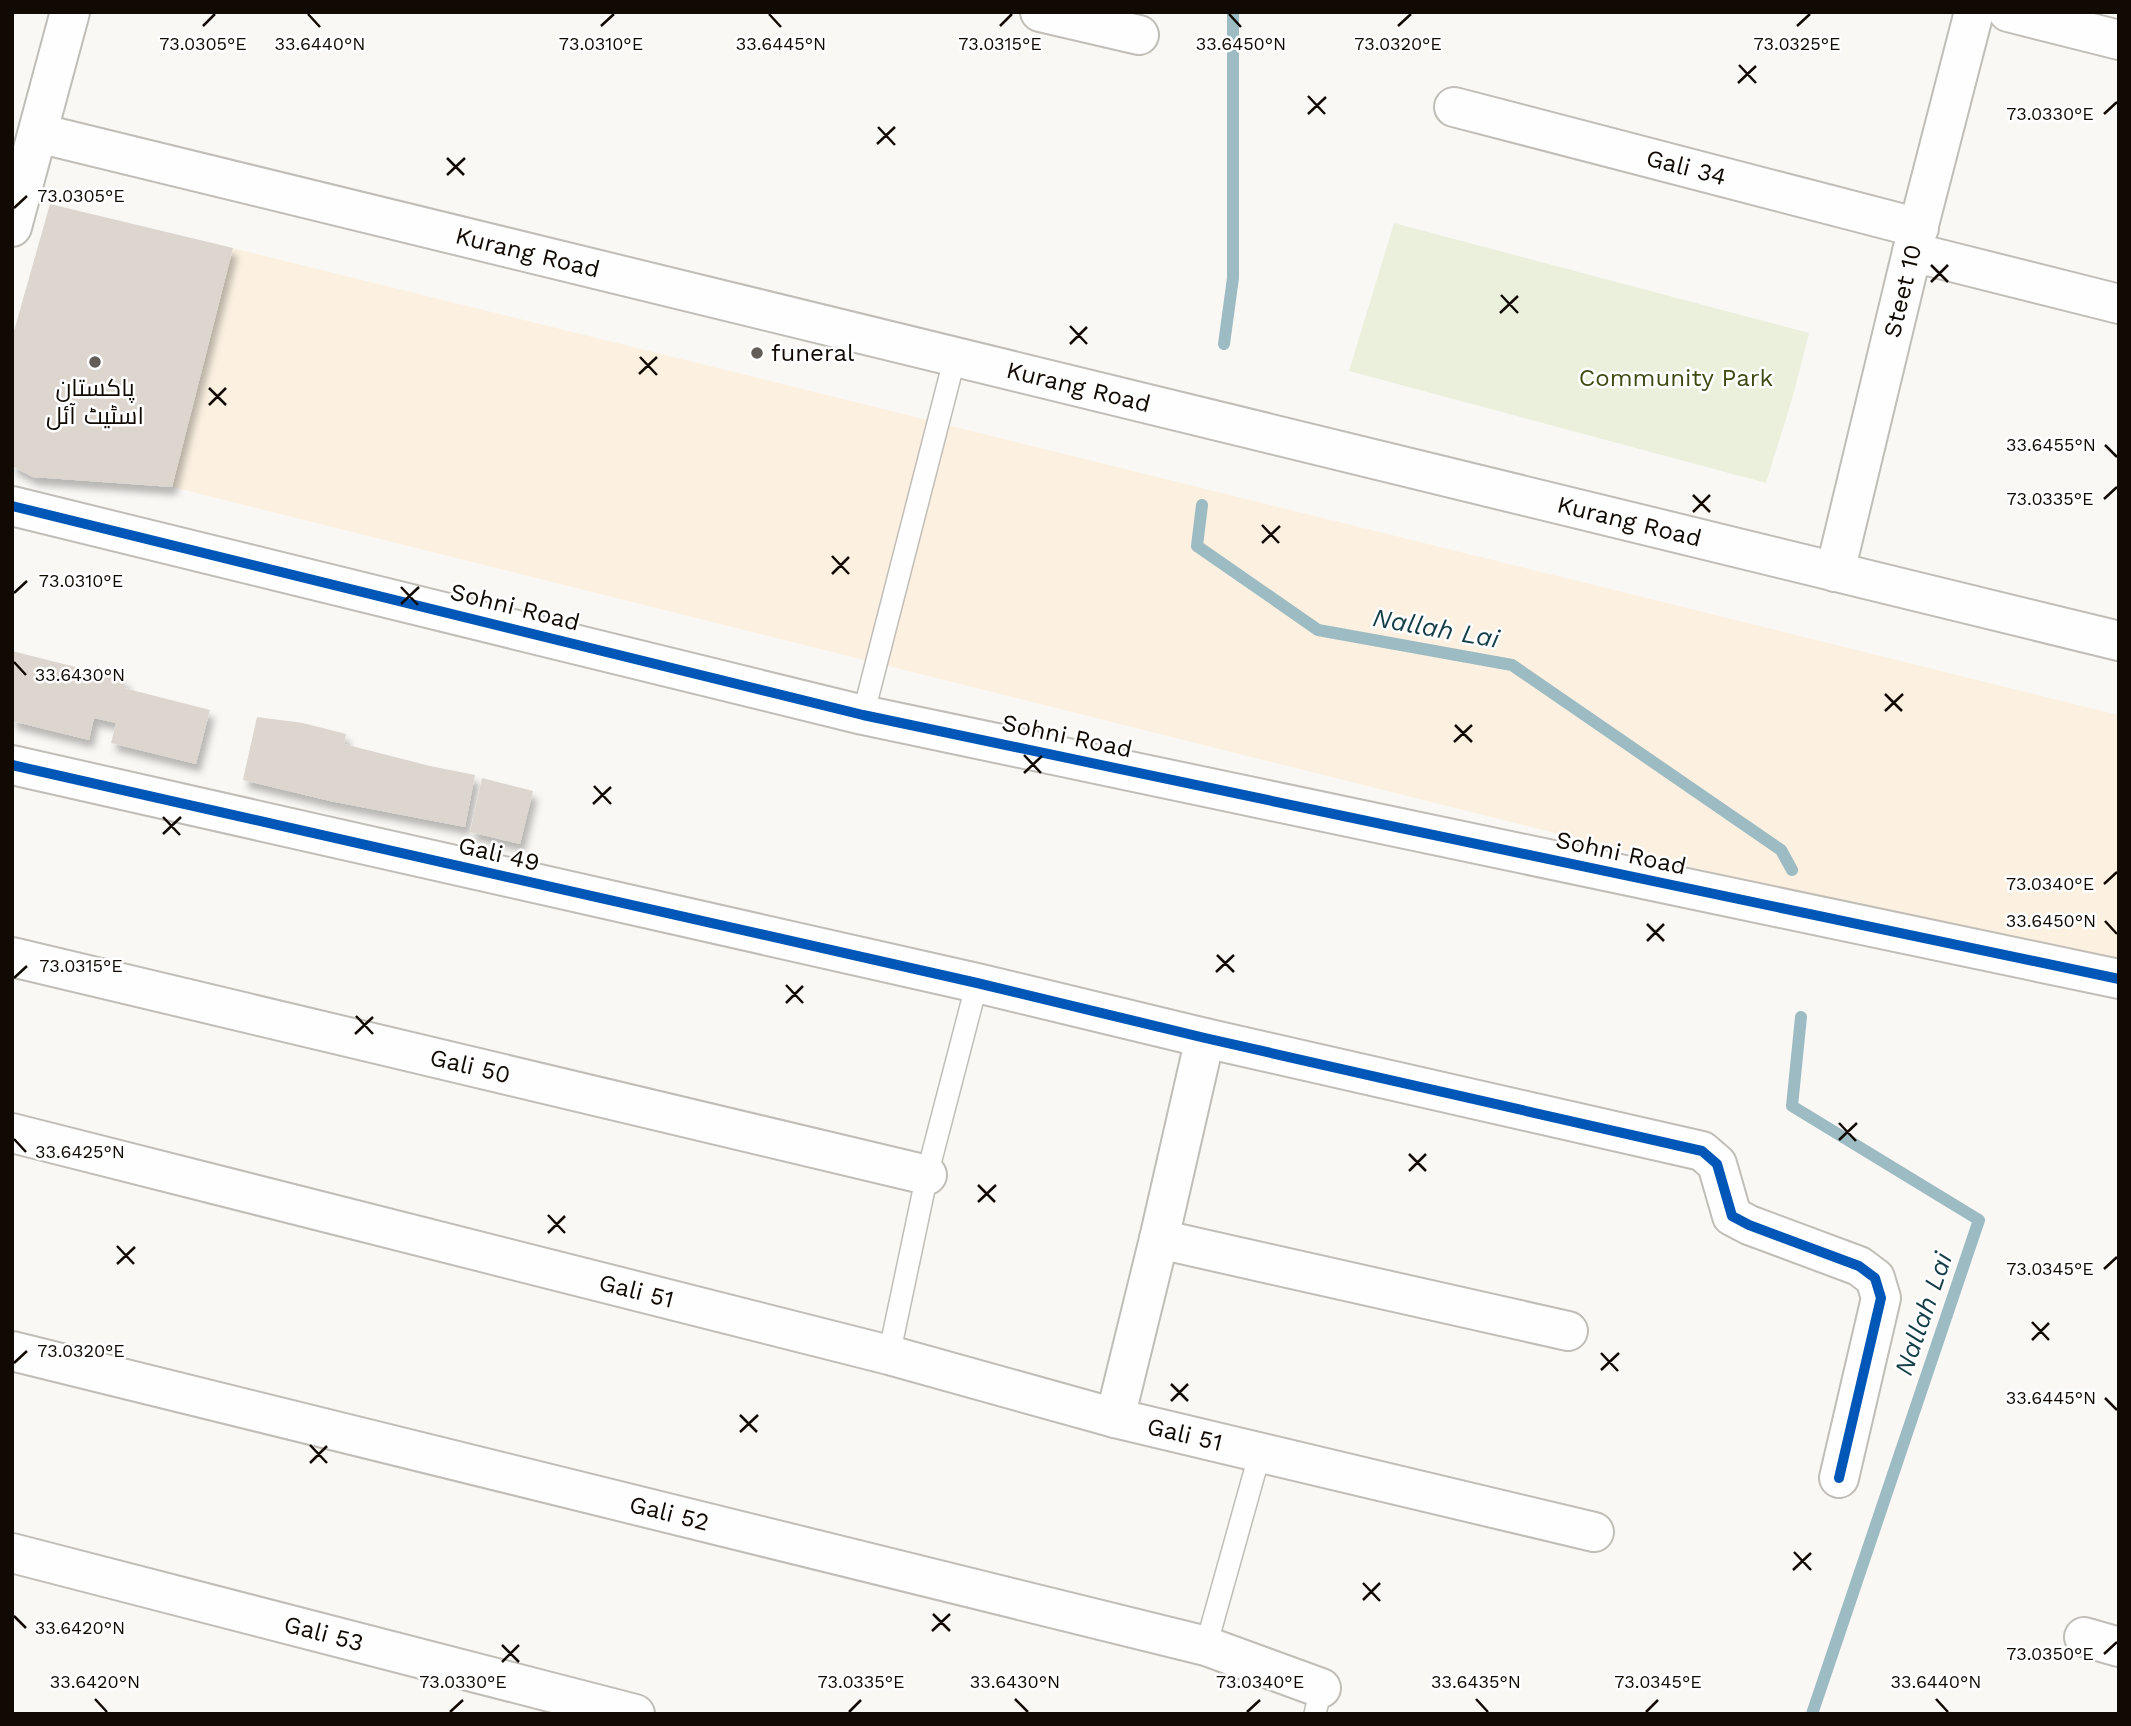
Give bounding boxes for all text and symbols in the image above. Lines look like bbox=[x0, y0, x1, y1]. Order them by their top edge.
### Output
text: 73.0305°E bbox=[159, 33, 247, 54]
text: 33.6440°N bbox=[274, 33, 366, 54]
text: 73.0310°E bbox=[559, 33, 643, 54]
text: 33.6445°N bbox=[736, 33, 826, 54]
text: 73.0315°E bbox=[958, 33, 1042, 54]
text: 33.6450°N bbox=[1196, 33, 1286, 54]
text: 73.0320°E bbox=[1354, 33, 1442, 54]
text: 73.0325°E bbox=[1753, 33, 1841, 54]
text: 73.0330°E bbox=[2006, 103, 2094, 124]
street label: Gali 34 bbox=[1643, 144, 1729, 191]
text: 73.0305°E bbox=[37, 185, 125, 206]
street label: Kurang Road bbox=[453, 221, 603, 284]
street label: Steet 10 bbox=[1878, 242, 1927, 340]
place label: funeral bbox=[771, 339, 855, 367]
marker: funeral bbox=[749, 345, 765, 361]
marker: پاکستان اسٹیٹ آئل bbox=[87, 354, 103, 370]
street label: Kurang Road bbox=[1003, 356, 1153, 418]
park label: Community Park bbox=[1579, 364, 1774, 392]
place label: پاکستان اسٹیٹ آئل bbox=[46, 374, 144, 430]
text: 33.6455°N bbox=[2006, 434, 2096, 455]
text: 73.0335°E bbox=[2006, 488, 2094, 509]
street label: Kurang Road bbox=[1554, 490, 1704, 553]
text: 73.0310°E bbox=[39, 570, 123, 591]
street label: Sohni Road bbox=[447, 577, 583, 637]
water label: Nallah Lai bbox=[1370, 602, 1503, 654]
text: 33.6430°N bbox=[35, 664, 125, 685]
street label: Sohni Road bbox=[999, 709, 1135, 763]
street label: Sohni Road bbox=[1553, 826, 1689, 880]
street label: Gali 49 bbox=[456, 831, 542, 877]
text: 73.0340°E bbox=[2006, 873, 2094, 894]
text: 33.6450°N bbox=[2006, 910, 2096, 931]
text: 73.0315°E bbox=[39, 955, 123, 976]
street label: Gali 50 bbox=[427, 1043, 513, 1089]
text: 33.6425°N bbox=[35, 1141, 125, 1162]
water label: Nallah Lai bbox=[1888, 1247, 1958, 1379]
text: 73.0345°E bbox=[2006, 1258, 2094, 1279]
street label: Gali 51 bbox=[596, 1268, 677, 1314]
text: 73.0320°E bbox=[37, 1340, 125, 1361]
text: 33.6445°N bbox=[2006, 1387, 2096, 1408]
street label: Gali 51 bbox=[1144, 1412, 1225, 1457]
street label: Gali 52 bbox=[627, 1490, 712, 1537]
street label: Gali 53 bbox=[281, 1610, 366, 1657]
text: 33.6420°N bbox=[35, 1617, 125, 1638]
text: 73.0350°E bbox=[2006, 1643, 2094, 1664]
text: 33.6420°N bbox=[50, 1671, 140, 1692]
text: 73.0330°E bbox=[419, 1671, 507, 1692]
text: 73.0335°E bbox=[817, 1671, 905, 1692]
text: 33.6430°N bbox=[970, 1671, 1060, 1692]
text: 73.0340°E bbox=[1216, 1671, 1304, 1692]
text: 33.6435°N bbox=[1431, 1671, 1521, 1692]
text: 73.0345°E bbox=[1614, 1671, 1702, 1692]
text: 33.6440°N bbox=[1890, 1671, 1982, 1692]

